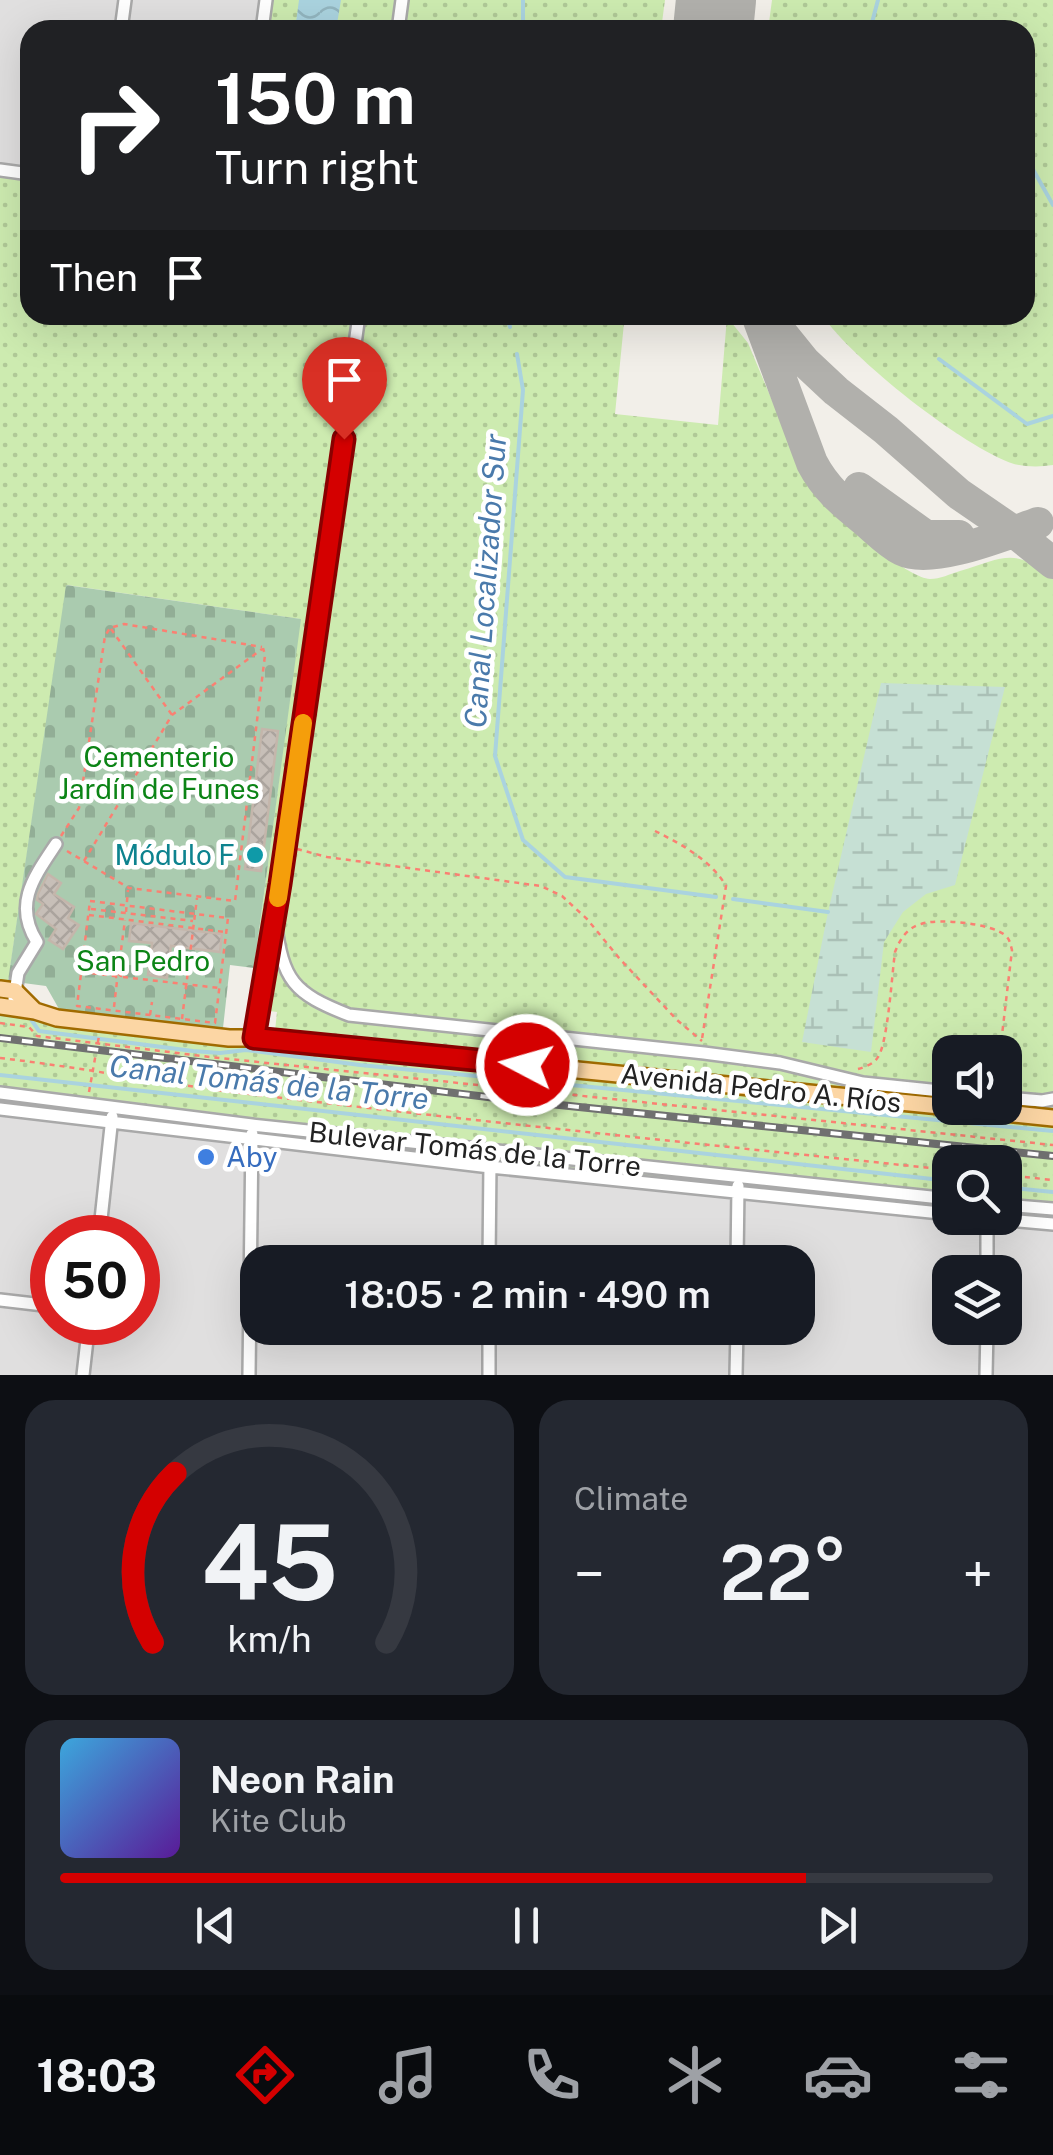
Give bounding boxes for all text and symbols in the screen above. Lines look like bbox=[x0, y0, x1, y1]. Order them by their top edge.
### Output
text: 150 m bbox=[215, 57, 416, 140]
icon: right bbox=[50, 60, 180, 190]
text: Turn right bbox=[215, 141, 419, 194]
icon: arrive bbox=[158, 250, 213, 305]
text: Then bbox=[50, 255, 138, 300]
pin bbox=[302, 337, 387, 440]
icon: arrive bbox=[317, 352, 372, 407]
water label: Canal Localizador Sur bbox=[457, 432, 513, 729]
park label: Cementerio Jardín de Funes bbox=[58, 740, 260, 805]
place label: Módulo F bbox=[115, 838, 235, 871]
marker: Módulo F bbox=[244, 844, 266, 866]
park label: San Pedro bbox=[76, 944, 210, 977]
position arrow bbox=[475, 1013, 579, 1117]
map controls bbox=[932, 1035, 1022, 1345]
button: sound bbox=[932, 1035, 1022, 1125]
water label: Canal Tomás de la Torre bbox=[108, 1047, 431, 1117]
street label: Avenida Pedro A. Ríos bbox=[619, 1056, 903, 1119]
street label: Bulevar Tomás de la Torre bbox=[307, 1115, 643, 1182]
place label: Aby bbox=[226, 1140, 277, 1173]
button: search bbox=[932, 1145, 1022, 1235]
marker: Aby bbox=[195, 1146, 217, 1168]
speed limit sign: 50 bbox=[30, 1215, 160, 1345]
button: layers bbox=[932, 1255, 1022, 1345]
text: 18:05 · 2 min · 490 m bbox=[344, 1272, 711, 1317]
text: Climate bbox=[574, 1480, 688, 1517]
text: 45 bbox=[201, 1501, 338, 1623]
text: 22° bbox=[720, 1529, 847, 1617]
text: − bbox=[574, 1542, 605, 1606]
text: + bbox=[963, 1542, 993, 1606]
text: km/h bbox=[227, 1618, 312, 1660]
text: Neon Rain bbox=[210, 1757, 394, 1802]
text: Kite Club bbox=[210, 1802, 347, 1839]
icon: previous bbox=[188, 1898, 243, 1953]
icon: pause bbox=[499, 1898, 554, 1953]
icon: next bbox=[810, 1898, 865, 1953]
icon: directions bbox=[230, 2040, 300, 2110]
icon: music bbox=[373, 2040, 443, 2110]
icon: phone bbox=[517, 2040, 587, 2110]
icon: climate bbox=[660, 2040, 730, 2110]
icon: car bbox=[803, 2040, 873, 2110]
icon: filters bbox=[946, 2040, 1016, 2110]
text: 18:03 bbox=[37, 2049, 157, 2102]

